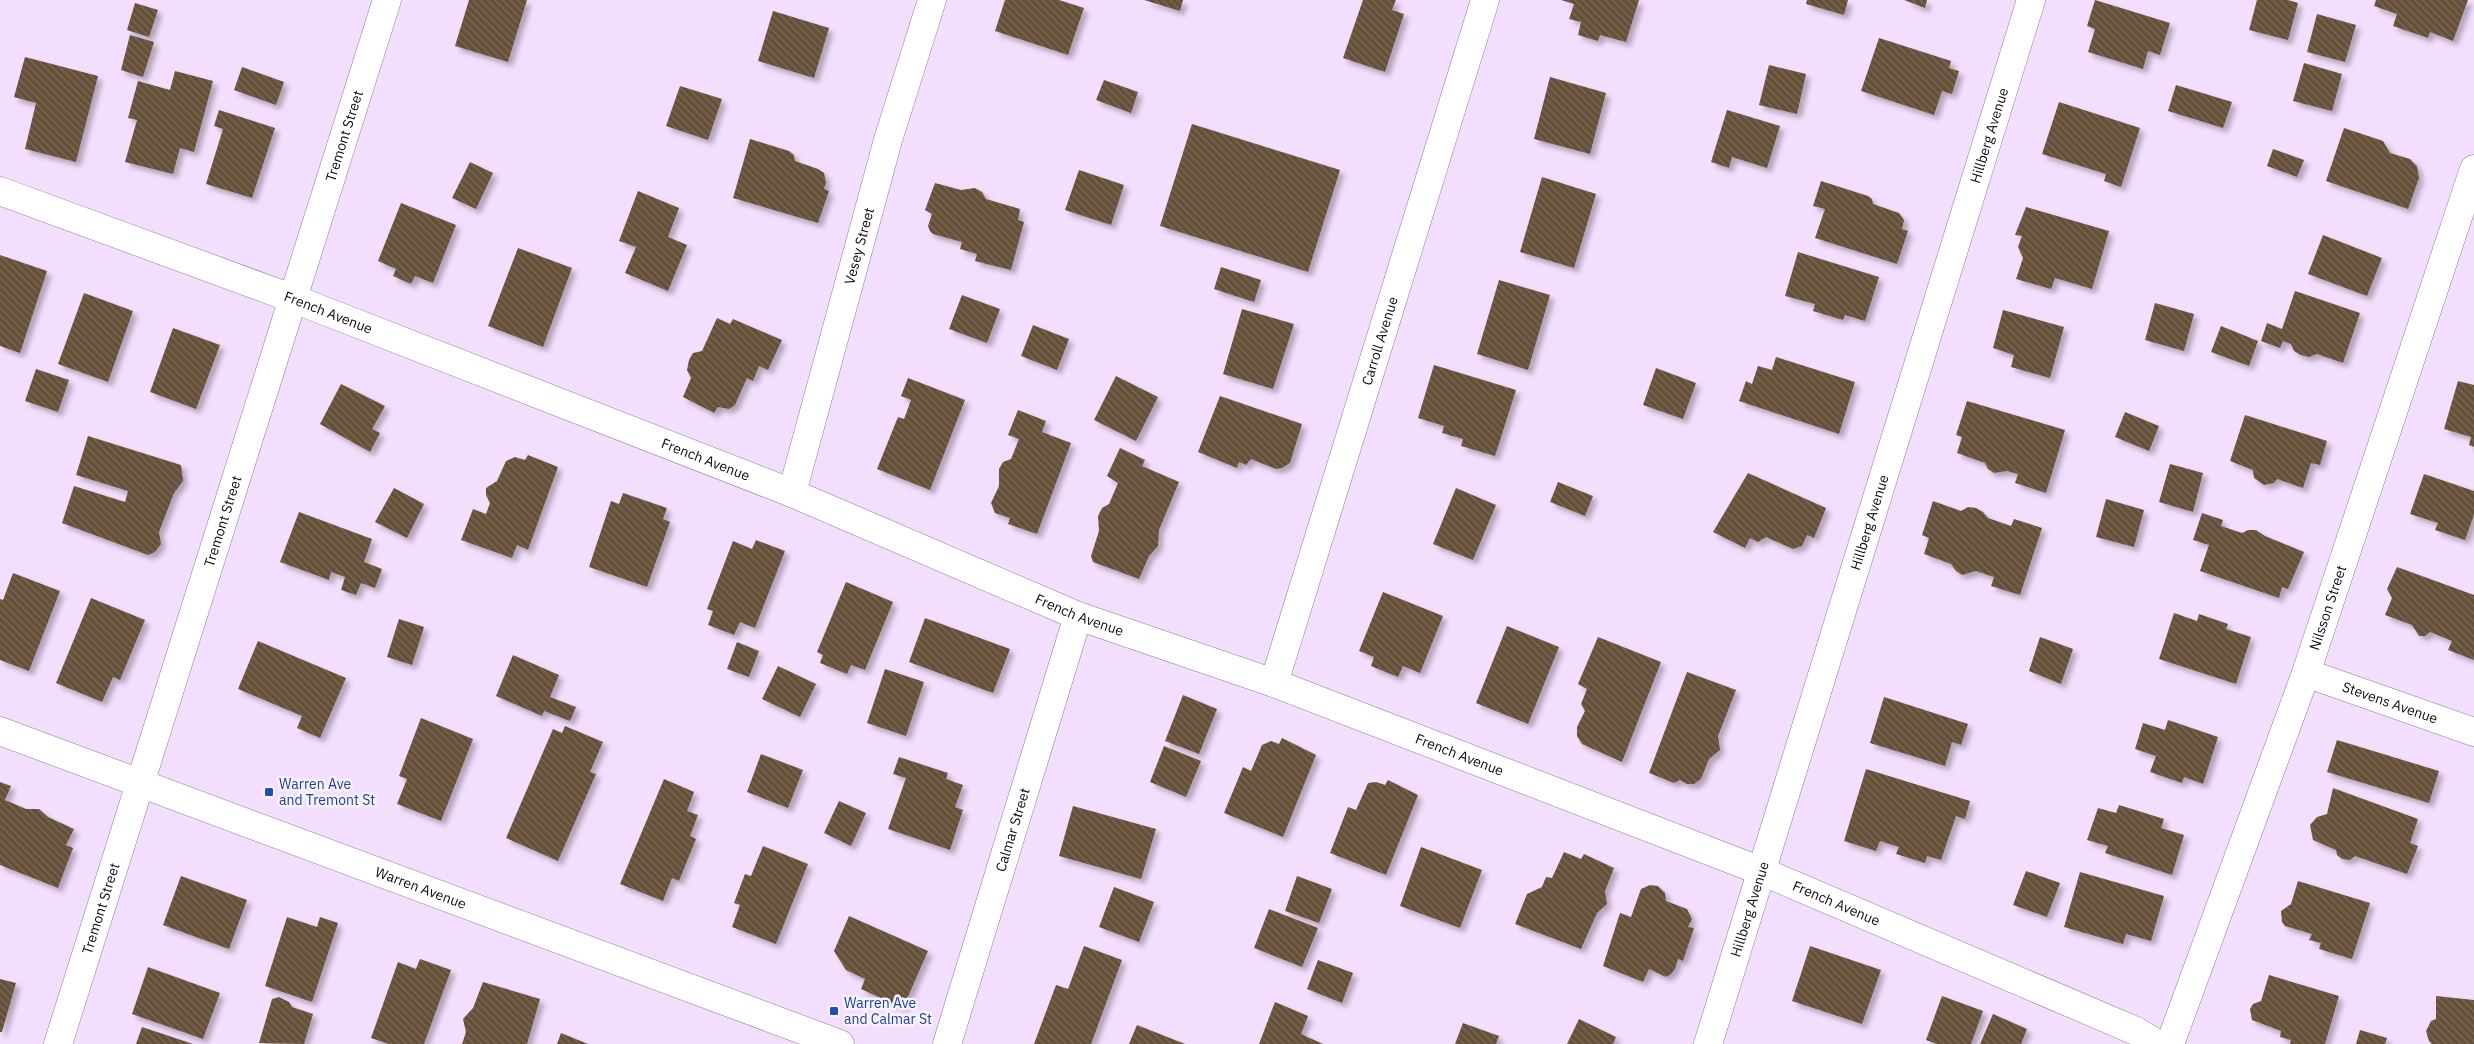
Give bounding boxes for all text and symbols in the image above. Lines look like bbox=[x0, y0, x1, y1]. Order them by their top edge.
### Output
street label: Hillberg Avenue bbox=[1966, 85, 2012, 185]
street label: Tremont Street bbox=[321, 88, 367, 184]
street label: Vesey Street bbox=[840, 205, 878, 286]
street label: French Avenue bbox=[282, 287, 375, 338]
street label: Carroll Avenue bbox=[1358, 294, 1402, 388]
street label: French Avenue bbox=[659, 434, 753, 485]
street label: Hillberg Avenue bbox=[1846, 472, 1893, 572]
street label: Tremont Street bbox=[200, 473, 246, 569]
street label: Nilsson Street bbox=[2305, 563, 2350, 652]
street label: French Avenue bbox=[1032, 590, 1126, 640]
street label: Stevens Avenue bbox=[2340, 677, 2440, 728]
street label: French Avenue bbox=[1413, 729, 1507, 780]
place label: Warren Ave and Tremont St bbox=[279, 775, 375, 809]
marker: Warren Ave and Tremont St bbox=[263, 786, 275, 798]
street label: Calmar Street bbox=[991, 786, 1034, 874]
street label: Hillberg Avenue bbox=[1726, 859, 1773, 959]
street label: Tremont Street bbox=[78, 861, 124, 957]
street label: Warren Avenue bbox=[373, 863, 469, 913]
street label: French Avenue bbox=[1790, 877, 1883, 930]
place label: Warren Ave and Calmar St bbox=[844, 994, 932, 1028]
marker: Warren Ave and Calmar St bbox=[828, 1005, 840, 1017]

